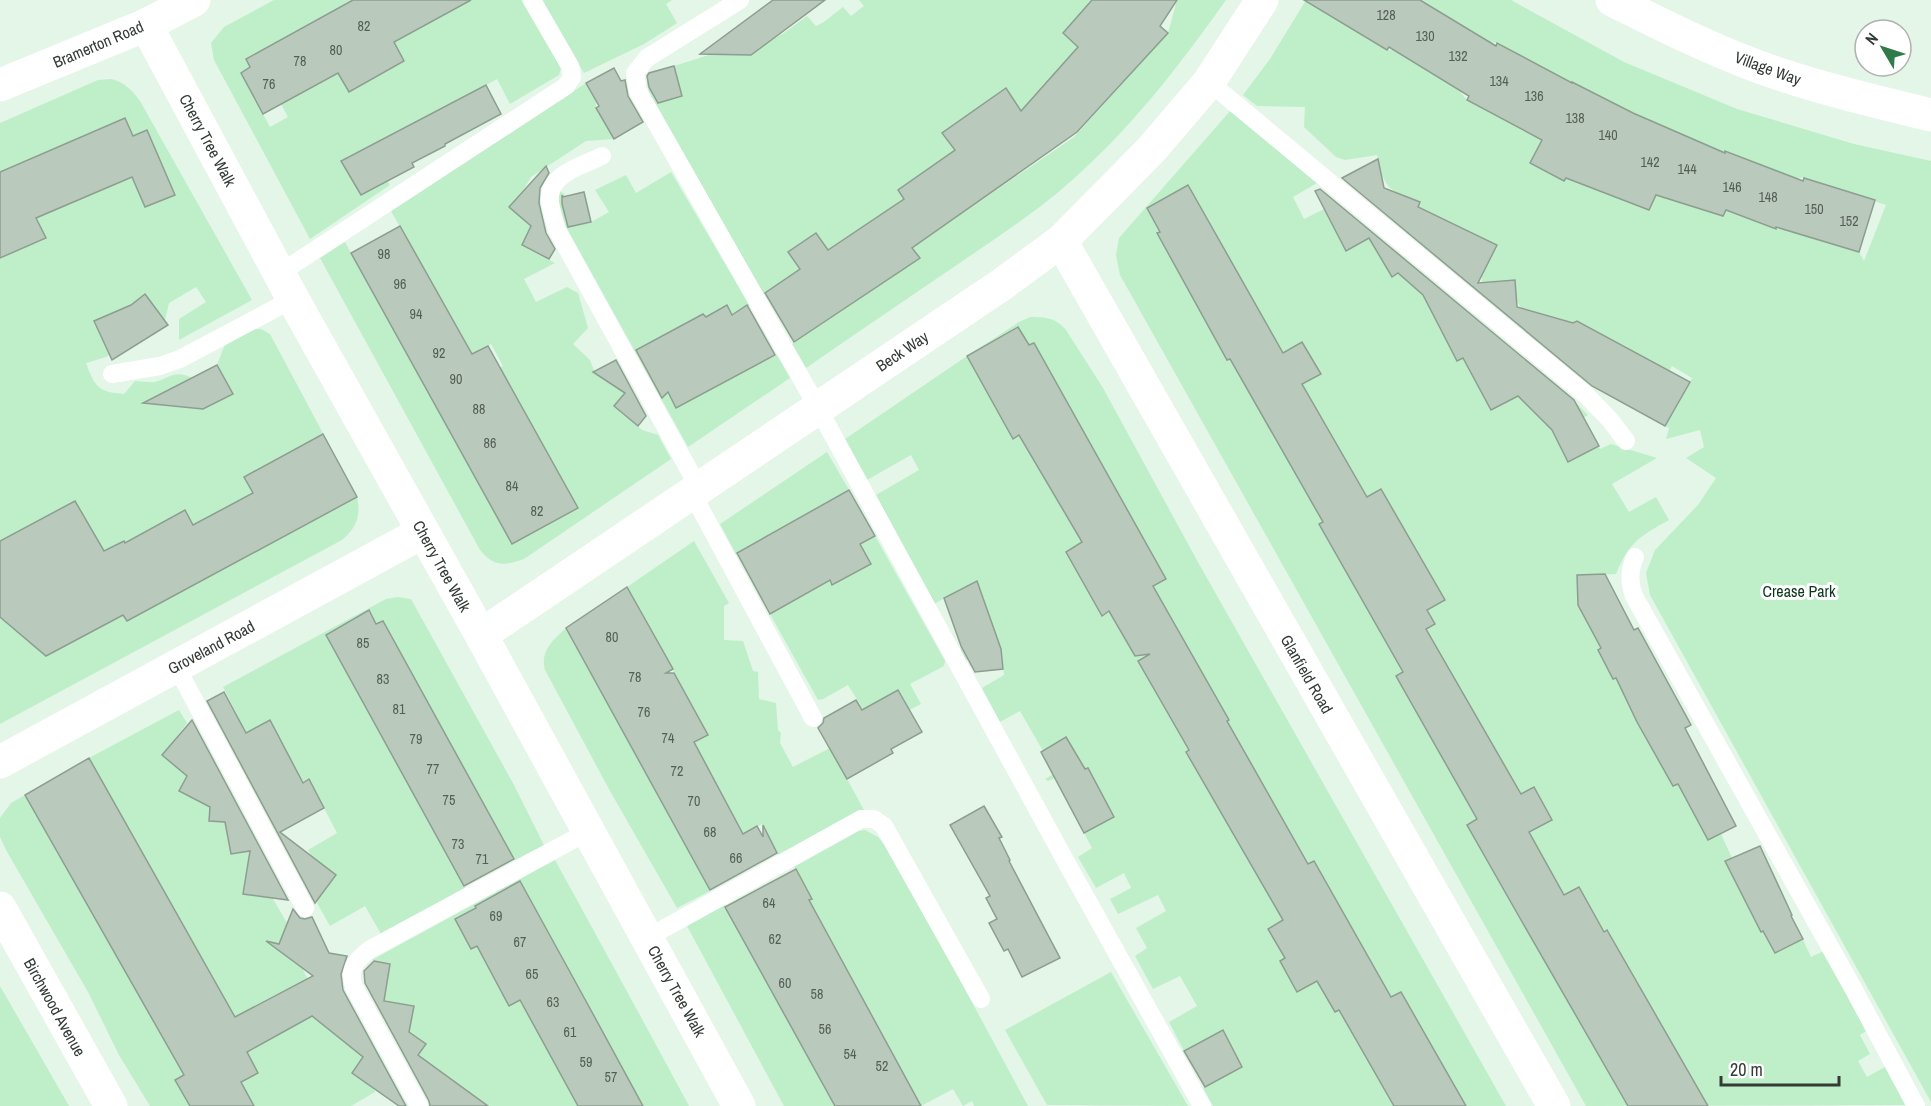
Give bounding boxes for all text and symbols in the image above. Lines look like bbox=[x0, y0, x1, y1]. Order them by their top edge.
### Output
house number: 128 bbox=[1376, 6, 1396, 24]
street label: Bramerton Road bbox=[49, 15, 147, 73]
house number: 82 bbox=[358, 17, 370, 35]
north arrow bbox=[1853, 18, 1913, 78]
house number: 130 bbox=[1415, 27, 1435, 45]
text: N bbox=[1860, 28, 1883, 49]
house number: 80 bbox=[330, 41, 342, 59]
street label: Village Way bbox=[1732, 46, 1805, 90]
house number: 132 bbox=[1448, 47, 1468, 65]
house number: 78 bbox=[294, 52, 306, 70]
house number: 134 bbox=[1489, 72, 1509, 90]
house number: 76 bbox=[263, 75, 275, 93]
house number: 136 bbox=[1524, 87, 1544, 105]
street label: Cherry Tree Walk bbox=[174, 90, 242, 190]
house number: 138 bbox=[1565, 109, 1585, 127]
house number: 140 bbox=[1598, 126, 1618, 144]
house number: 142 bbox=[1640, 153, 1660, 171]
house number: 144 bbox=[1677, 160, 1697, 178]
house number: 146 bbox=[1722, 178, 1742, 196]
house number: 148 bbox=[1758, 188, 1778, 206]
house number: 150 bbox=[1804, 200, 1824, 218]
house number: 152 bbox=[1839, 212, 1859, 230]
house number: 98 bbox=[378, 245, 390, 263]
house number: 96 bbox=[394, 275, 406, 293]
house number: 94 bbox=[410, 305, 423, 323]
street label: Beck Way bbox=[872, 325, 933, 376]
house number: 92 bbox=[433, 344, 445, 362]
house number: 90 bbox=[450, 370, 462, 388]
house number: 88 bbox=[473, 400, 485, 418]
house number: 86 bbox=[484, 434, 496, 452]
house number: 84 bbox=[506, 477, 519, 495]
house number: 82 bbox=[531, 502, 543, 520]
street label: Cherry Tree Walk bbox=[408, 516, 476, 616]
park label: Crease Park bbox=[1763, 580, 1836, 602]
street label: Groveland Road bbox=[164, 615, 258, 679]
house number: 80 bbox=[606, 628, 618, 646]
street label: Glanfield Road bbox=[1276, 631, 1338, 717]
house number: 85 bbox=[357, 634, 369, 652]
house number: 78 bbox=[629, 668, 641, 686]
house number: 83 bbox=[377, 670, 389, 688]
house number: 81 bbox=[393, 700, 406, 718]
house number: 76 bbox=[638, 703, 650, 721]
house number: 74 bbox=[662, 729, 675, 747]
house number: 79 bbox=[410, 730, 422, 748]
house number: 77 bbox=[427, 760, 439, 778]
house number: 72 bbox=[671, 762, 683, 780]
house number: 75 bbox=[443, 791, 455, 809]
house number: 70 bbox=[688, 792, 700, 810]
house number: 68 bbox=[704, 823, 716, 841]
house number: 73 bbox=[452, 835, 464, 853]
house number: 66 bbox=[730, 849, 742, 867]
house number: 71 bbox=[476, 850, 489, 868]
house number: 64 bbox=[763, 894, 776, 912]
house number: 69 bbox=[490, 907, 502, 925]
house number: 62 bbox=[769, 930, 781, 948]
house number: 67 bbox=[514, 933, 526, 951]
street label: Cherry Tree Walk bbox=[643, 941, 711, 1041]
street label: Birchwood Avenue bbox=[19, 954, 91, 1060]
house number: 65 bbox=[526, 965, 538, 983]
house number: 60 bbox=[779, 974, 791, 992]
house number: 58 bbox=[811, 985, 823, 1003]
house number: 63 bbox=[547, 993, 559, 1011]
house number: 56 bbox=[819, 1020, 831, 1038]
house number: 61 bbox=[564, 1023, 577, 1041]
house number: 54 bbox=[844, 1045, 857, 1063]
scale bar bbox=[1721, 1049, 1840, 1087]
house number: 59 bbox=[580, 1053, 592, 1071]
house number: 52 bbox=[876, 1057, 888, 1075]
text: 20 m bbox=[1730, 1057, 1763, 1082]
house number: 57 bbox=[605, 1068, 617, 1086]

